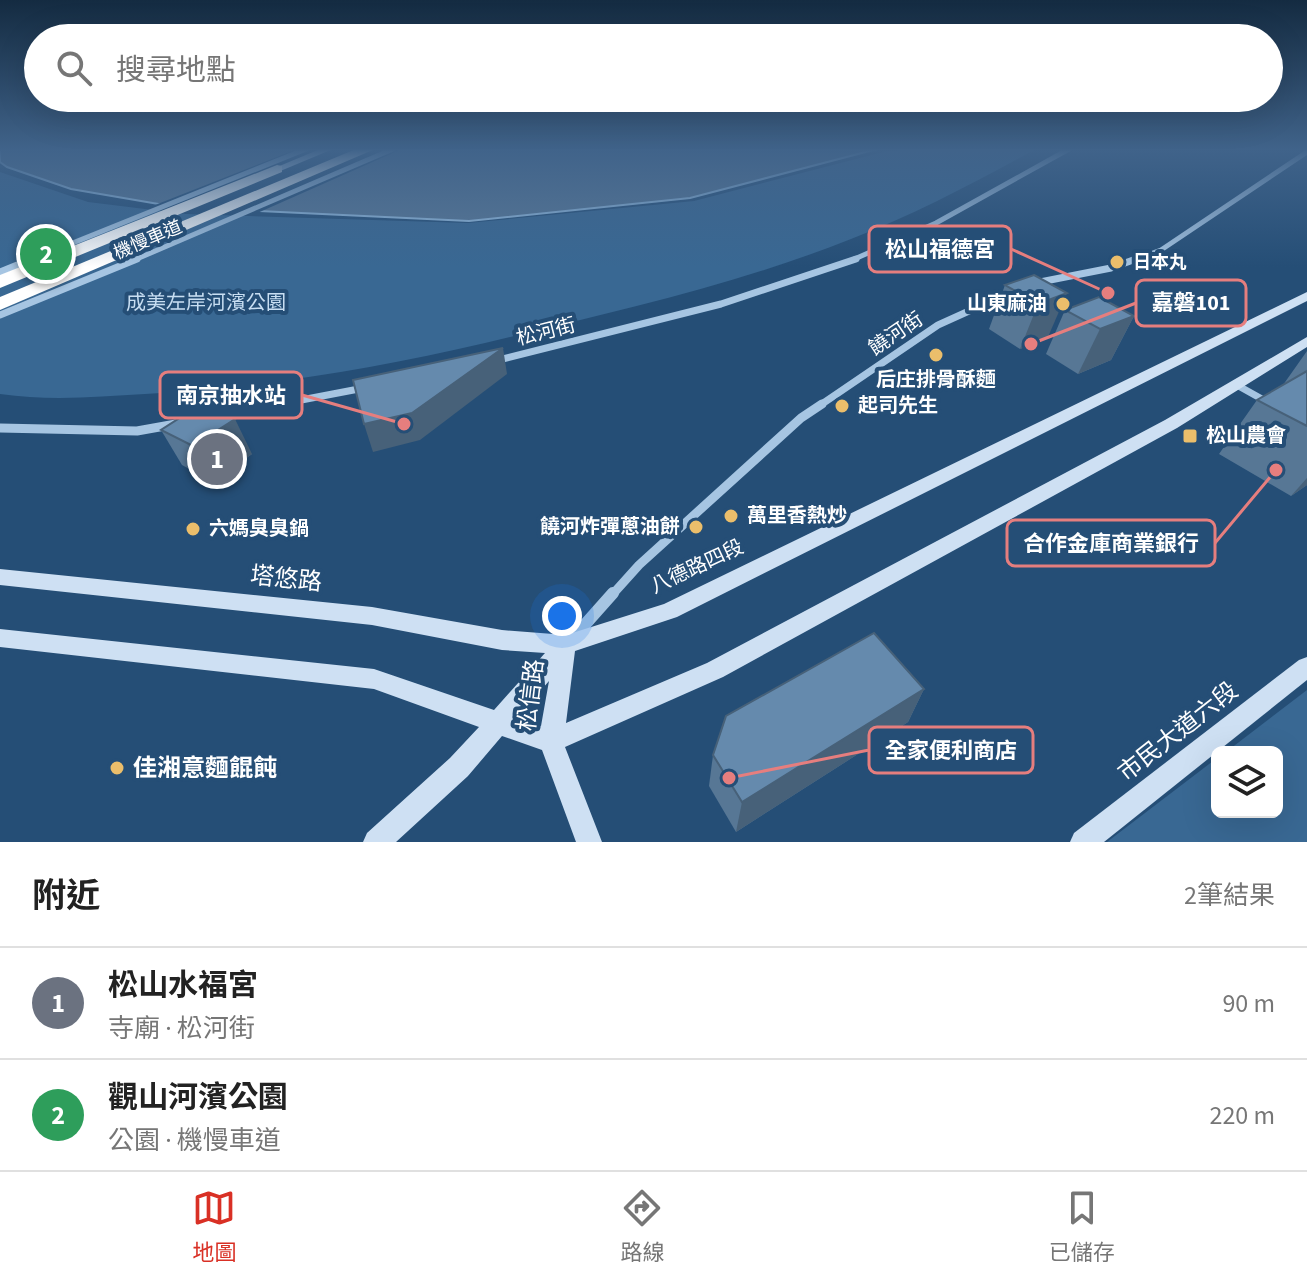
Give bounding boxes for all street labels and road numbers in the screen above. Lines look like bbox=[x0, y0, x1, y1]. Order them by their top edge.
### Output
street label: 機慢車道 bbox=[110, 214, 186, 266]
street label: 饒河街 bbox=[863, 306, 929, 362]
street label: 松河街 bbox=[514, 311, 578, 353]
street label: 八德路四段 bbox=[646, 533, 748, 601]
street label: 塔悠路 bbox=[248, 558, 324, 600]
street label: 松信路 bbox=[509, 657, 553, 733]
street label: 市民大道六段 bbox=[1110, 674, 1246, 790]

